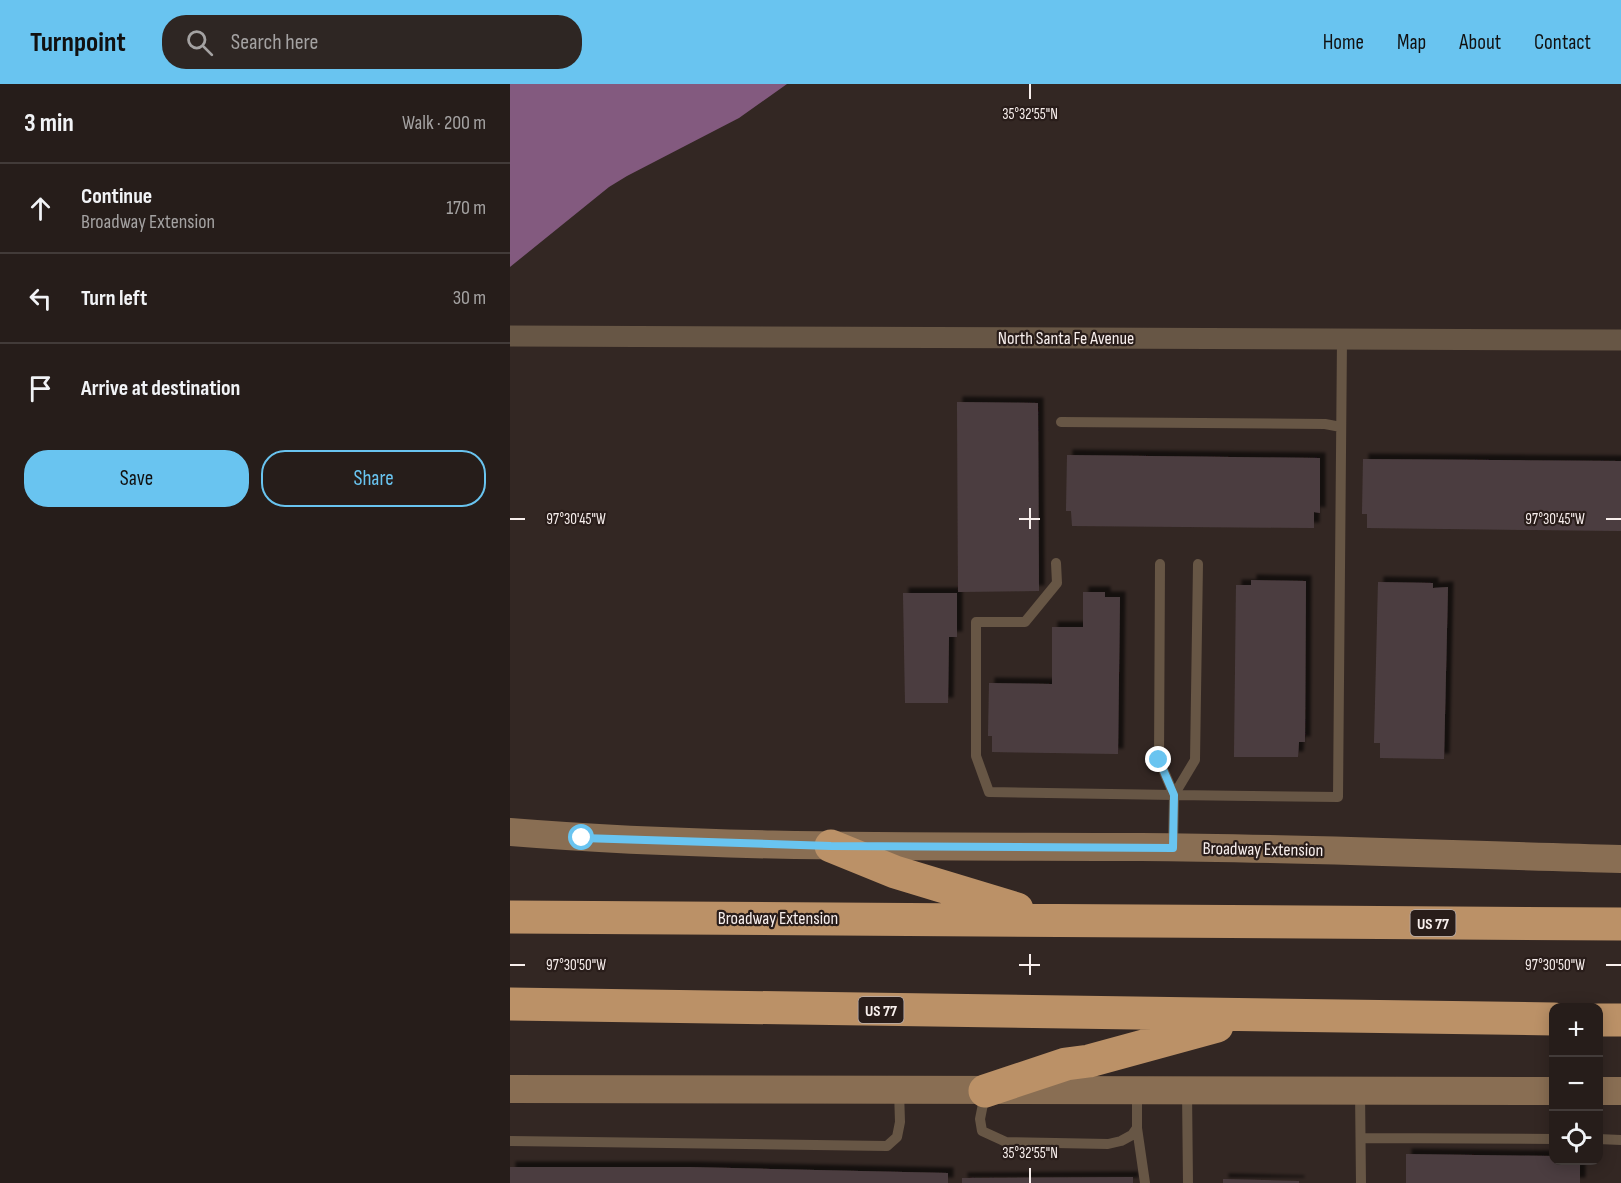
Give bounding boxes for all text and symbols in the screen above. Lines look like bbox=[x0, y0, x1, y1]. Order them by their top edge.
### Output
search box bbox=[162, 15, 582, 69]
text: Turnpoint bbox=[30, 26, 126, 59]
icon: search bbox=[183, 26, 216, 59]
text: Search here bbox=[231, 29, 318, 56]
text: Home bbox=[1323, 30, 1364, 55]
text: Map bbox=[1397, 30, 1426, 55]
text: About bbox=[1459, 30, 1501, 55]
text: Contact bbox=[1534, 30, 1591, 55]
text: 35°32'55"N bbox=[1002, 105, 1058, 124]
text: 3 min bbox=[24, 108, 74, 139]
text: Walk · 200 m bbox=[402, 111, 486, 135]
text: Continue bbox=[81, 183, 152, 210]
icon: ahead bbox=[24, 192, 57, 225]
text: 170 m bbox=[446, 196, 486, 220]
text: Broadway Extension bbox=[81, 210, 215, 234]
icon: left bbox=[24, 282, 57, 315]
text: Turn left bbox=[81, 285, 147, 312]
text: 30 m bbox=[453, 286, 486, 310]
street label: North Santa Fe Avenue bbox=[998, 328, 1134, 349]
icon: arrive bbox=[24, 372, 57, 405]
text: Arrive at destination bbox=[81, 375, 240, 402]
button: Save bbox=[24, 450, 249, 507]
button: Share bbox=[261, 450, 486, 507]
text: 97°30'45"W bbox=[546, 510, 606, 529]
text: 97°30'45"W bbox=[1525, 510, 1585, 529]
route end bbox=[1145, 746, 1171, 772]
route start bbox=[568, 824, 594, 850]
street label: Broadway Extension bbox=[1203, 838, 1323, 861]
street label: Broadway Extension bbox=[718, 908, 838, 929]
road number: US 77 bbox=[1410, 910, 1456, 936]
text: 97°30'50"W bbox=[546, 956, 606, 975]
text: 97°30'50"W bbox=[1525, 956, 1585, 975]
road number: US 77 bbox=[858, 997, 904, 1023]
map controls bbox=[1549, 1003, 1603, 1165]
button: + bbox=[1549, 1003, 1603, 1057]
button: − bbox=[1549, 1057, 1603, 1111]
button: locate bbox=[1549, 1111, 1603, 1165]
text: 35°32'55"N bbox=[1002, 1144, 1058, 1163]

